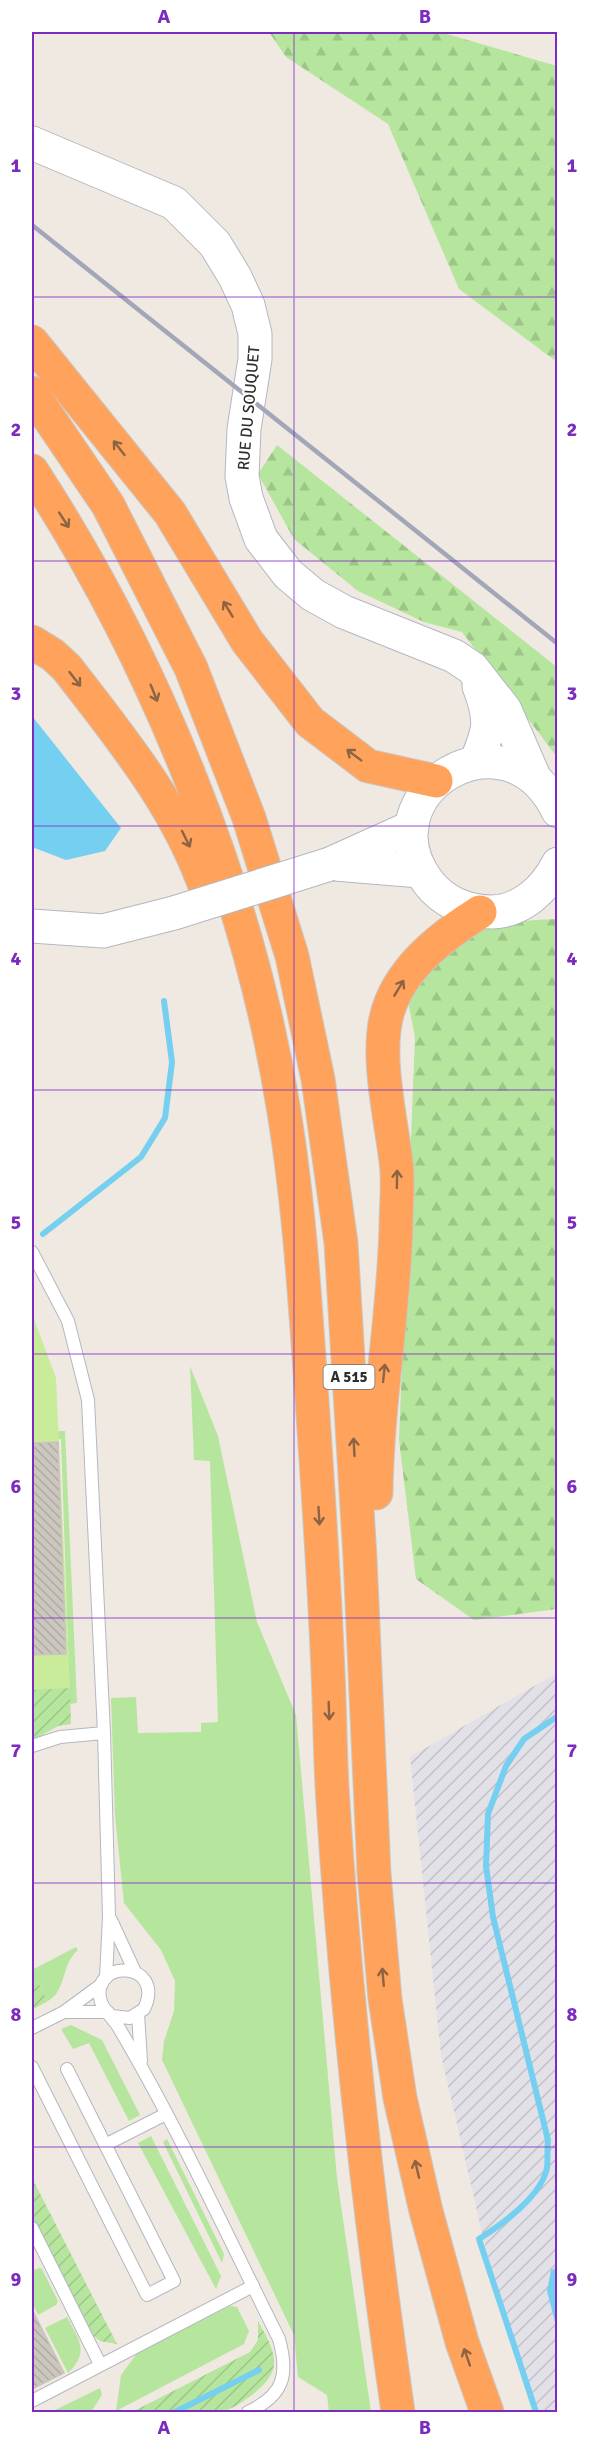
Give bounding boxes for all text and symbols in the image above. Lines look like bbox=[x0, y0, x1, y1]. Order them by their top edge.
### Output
text: A bbox=[158, 4, 171, 29]
text: B bbox=[419, 4, 431, 29]
text: 1 bbox=[11, 153, 22, 178]
text: 1 bbox=[567, 153, 578, 178]
street label: RUE DU SOUQUET bbox=[234, 345, 264, 471]
text: 2 bbox=[11, 417, 21, 442]
text: 2 bbox=[567, 417, 577, 442]
one-way arrow bbox=[113, 440, 126, 456]
one-way arrow bbox=[57, 512, 70, 529]
one-way arrow bbox=[222, 601, 234, 618]
one-way arrow bbox=[69, 671, 82, 687]
text: 3 bbox=[11, 681, 21, 706]
text: 3 bbox=[567, 681, 577, 706]
one-way arrow bbox=[150, 683, 161, 701]
one-way arrow bbox=[347, 749, 363, 762]
one-way arrow bbox=[181, 830, 192, 848]
text: 4 bbox=[11, 946, 22, 971]
text: 4 bbox=[567, 946, 578, 971]
one-way arrow bbox=[393, 980, 405, 997]
one-way arrow bbox=[391, 1170, 402, 1190]
text: 5 bbox=[11, 1210, 21, 1235]
text: 5 bbox=[567, 1210, 577, 1235]
one-way arrow bbox=[379, 1364, 390, 1384]
road number: A 515 bbox=[324, 1365, 374, 1389]
one-way arrow bbox=[348, 1438, 359, 1458]
text: 6 bbox=[11, 1474, 22, 1499]
text: 6 bbox=[567, 1474, 578, 1499]
one-way arrow bbox=[314, 1506, 325, 1526]
one-way arrow bbox=[324, 1701, 335, 1721]
text: 7 bbox=[11, 1738, 22, 1763]
text: 7 bbox=[567, 1738, 578, 1763]
one-way arrow bbox=[377, 1968, 388, 1988]
text: 8 bbox=[11, 2002, 22, 2027]
text: 8 bbox=[567, 2002, 578, 2027]
one-way arrow bbox=[410, 2160, 422, 2179]
text: 9 bbox=[11, 2267, 22, 2292]
text: 9 bbox=[567, 2267, 578, 2292]
one-way arrow bbox=[461, 2348, 472, 2367]
text: A bbox=[158, 2415, 171, 2440]
text: B bbox=[419, 2415, 431, 2440]

